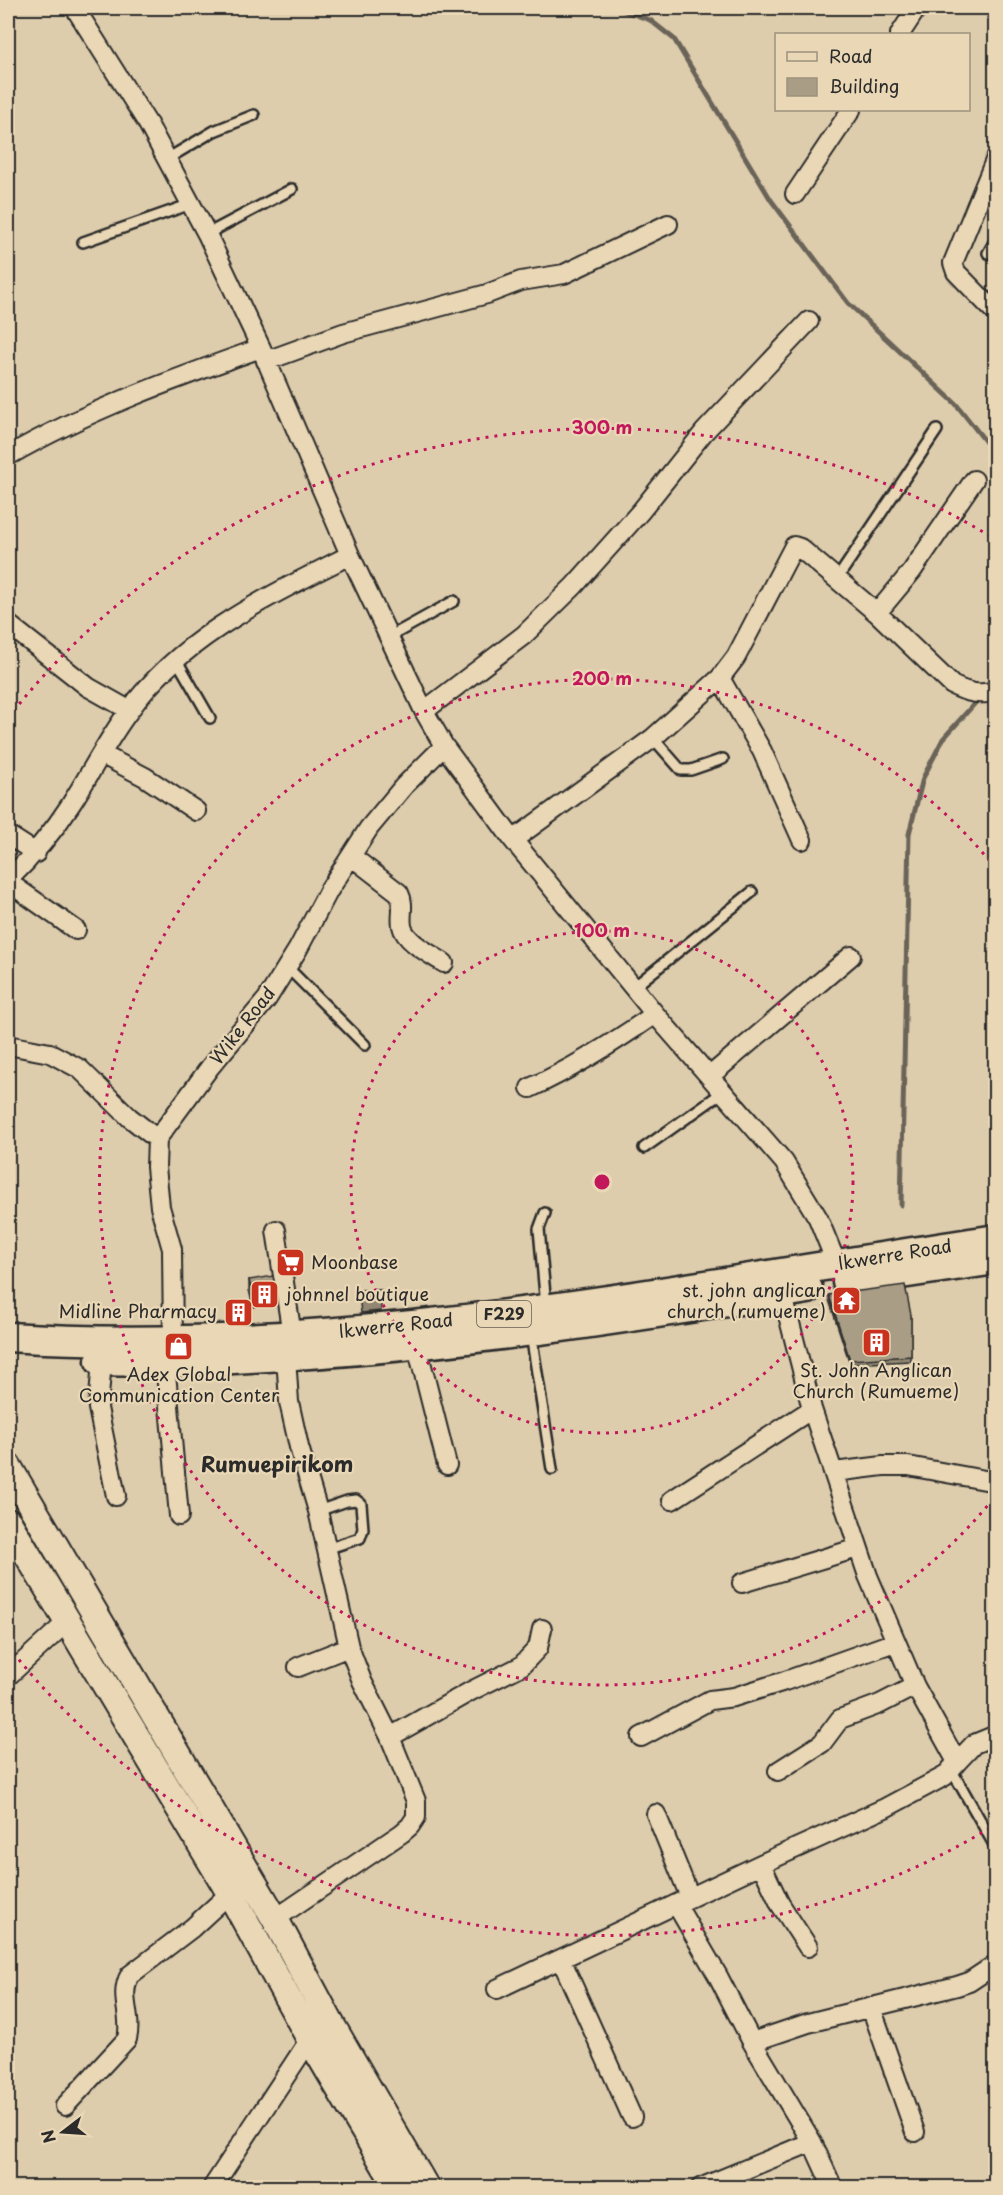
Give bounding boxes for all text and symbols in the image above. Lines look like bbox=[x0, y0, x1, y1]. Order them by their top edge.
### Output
legend bbox=[775, 33, 970, 111]
text: Road bbox=[829, 42, 873, 69]
text: Building bbox=[829, 72, 899, 99]
text: 300 m bbox=[572, 413, 632, 440]
text: 200 m bbox=[572, 664, 632, 691]
text: 100 m bbox=[574, 916, 630, 943]
street label: Wike Road bbox=[203, 980, 281, 1070]
centre of rings bbox=[592, 1172, 612, 1192]
street label: Ikwerre Road bbox=[836, 1231, 954, 1276]
supermarket icon: Moonbase bbox=[274, 1247, 306, 1279]
place label: Moonbase bbox=[311, 1248, 398, 1275]
place label: st. john anglican church (rumueme) bbox=[667, 1276, 826, 1324]
building icon: johnnel boutique bbox=[249, 1279, 281, 1311]
place label: johnnel boutique bbox=[284, 1280, 429, 1307]
temple icon: st. john anglican church (rumueme) bbox=[831, 1285, 863, 1317]
building icon: Midline Pharmacy bbox=[222, 1296, 254, 1328]
place label: Midline Pharmacy bbox=[59, 1297, 217, 1324]
road number: F229 bbox=[477, 1301, 531, 1327]
street label: Ikwerre Road bbox=[337, 1305, 454, 1344]
building icon: St. John Anglican Church (Rumueme) bbox=[860, 1326, 892, 1358]
shop icon: Adex Global Communication Center bbox=[163, 1330, 195, 1362]
place label: St. John Anglican Church (Rumueme) bbox=[793, 1356, 959, 1404]
place label: Adex Global Communication Center bbox=[79, 1360, 280, 1408]
district label: Rumuepirikom bbox=[201, 1447, 353, 1479]
north arrow bbox=[33, 2102, 93, 2162]
text: N bbox=[34, 2127, 61, 2146]

